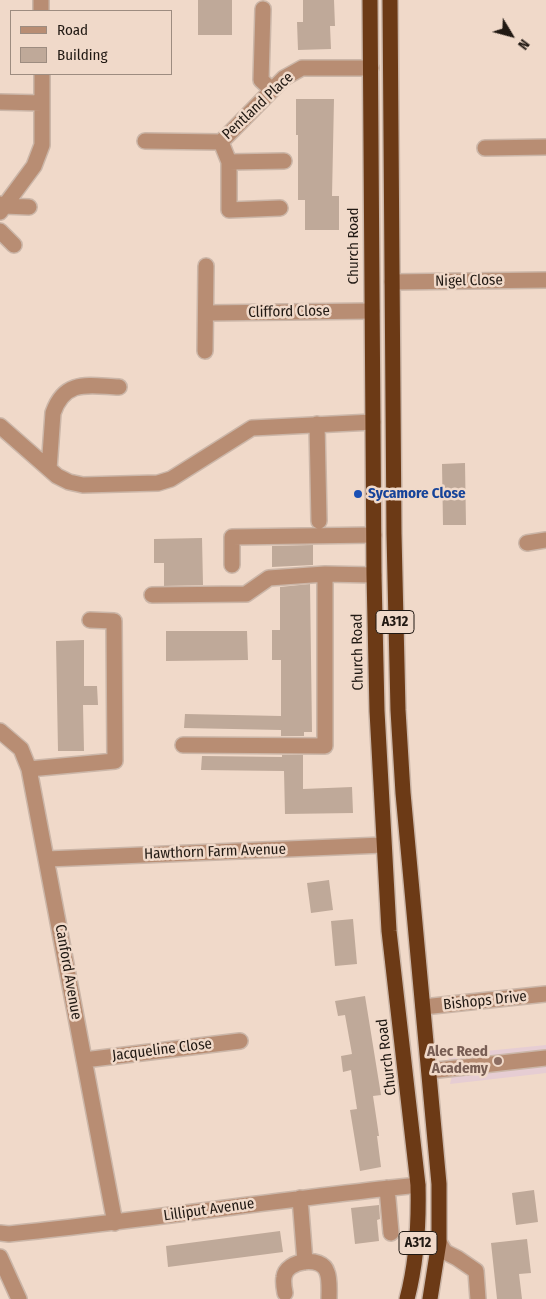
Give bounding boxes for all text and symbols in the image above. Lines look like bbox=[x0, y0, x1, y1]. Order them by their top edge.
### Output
legend bbox=[10, 10, 172, 75]
north arrow bbox=[486, 10, 536, 60]
text: Road bbox=[57, 21, 88, 39]
text: N bbox=[514, 36, 533, 53]
text: Building bbox=[57, 46, 108, 64]
street label: Pentland Place bbox=[219, 69, 297, 143]
street label: Church Road bbox=[345, 208, 363, 284]
street label: Nigel Close bbox=[435, 271, 503, 291]
street label: Clifford Close bbox=[248, 302, 330, 322]
place label: Sycamore Close bbox=[368, 485, 466, 503]
marker: Sycamore Close bbox=[352, 488, 364, 500]
road number: A312 bbox=[376, 610, 414, 634]
street label: Church Road bbox=[348, 613, 368, 691]
street label: Hawthorn Farm Avenue bbox=[144, 841, 286, 863]
street label: Canford Avenue bbox=[51, 923, 85, 1021]
street label: Bishops Drive bbox=[442, 988, 528, 1014]
street label: Church Road bbox=[373, 1018, 401, 1096]
street label: Jacqueline Close bbox=[111, 1035, 213, 1065]
place label: Alec Reed Academy bbox=[427, 1043, 488, 1078]
marker: Alec Reed Academy bbox=[492, 1055, 504, 1067]
street label: Lilliput Avenue bbox=[162, 1195, 256, 1225]
road number: A312 bbox=[399, 1232, 437, 1254]

